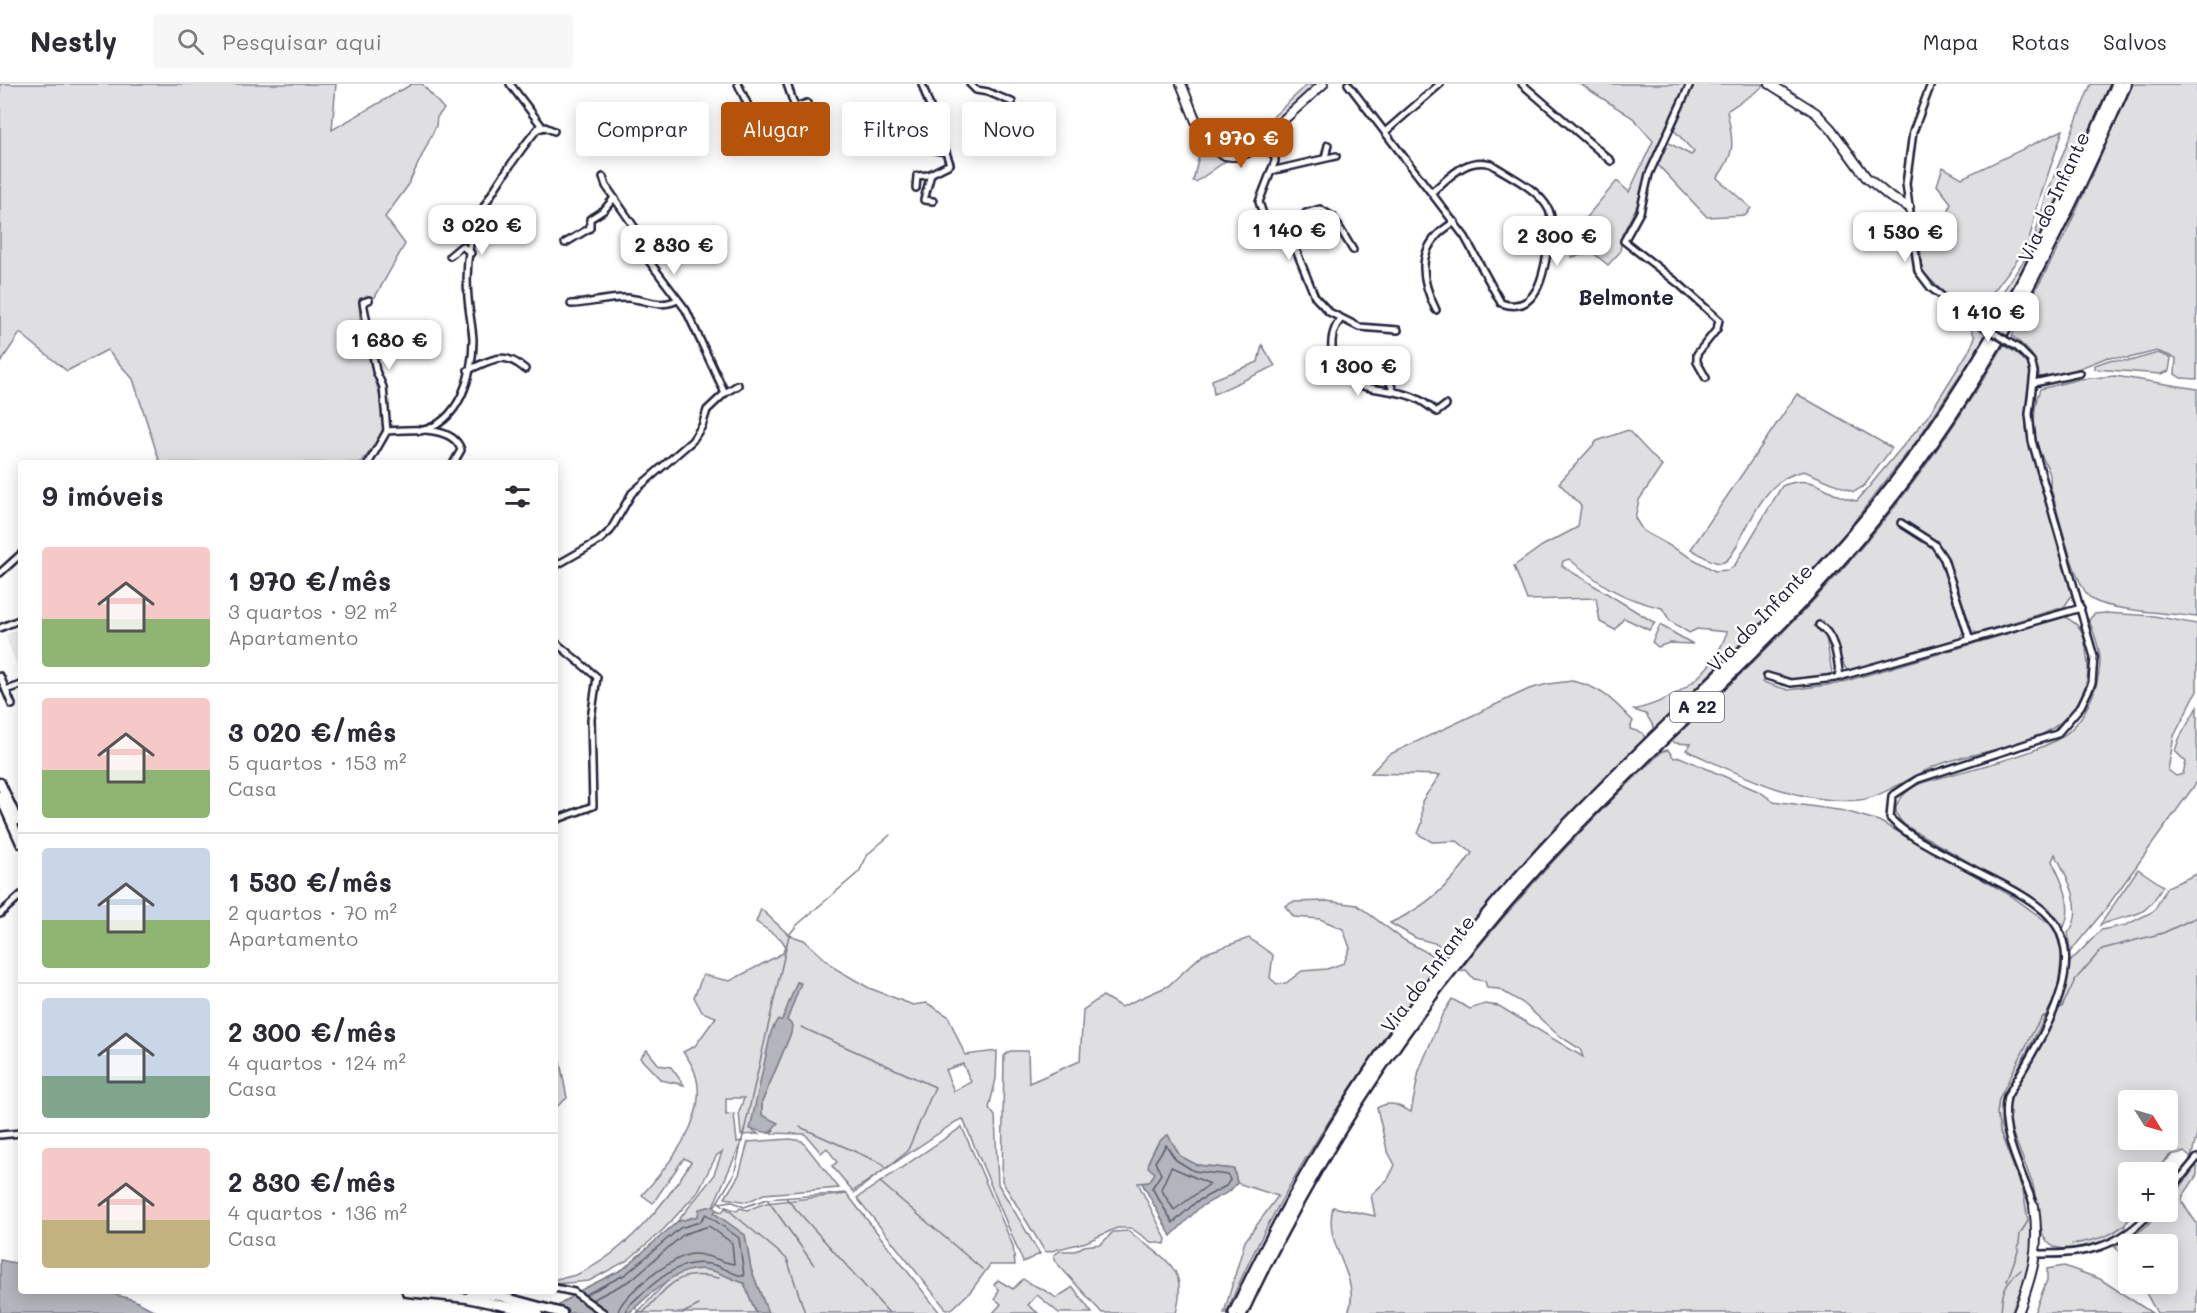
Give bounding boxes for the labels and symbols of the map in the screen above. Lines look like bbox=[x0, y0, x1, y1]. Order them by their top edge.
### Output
pin: 1 970 € bbox=[1186, 118, 1296, 169]
street label: Via do Infante bbox=[2011, 127, 2095, 266]
pin: 3 020 € bbox=[427, 205, 537, 256]
pin: 1 140 € bbox=[1234, 210, 1344, 261]
pin: 1 530 € bbox=[1850, 212, 1960, 263]
pin: 2 300 € bbox=[1502, 216, 1612, 267]
pin: 2 830 € bbox=[619, 225, 729, 276]
district label: Belmonte bbox=[1578, 283, 1674, 310]
pin: 1 410 € bbox=[1933, 292, 2043, 343]
pin: 1 680 € bbox=[334, 320, 444, 371]
pin: 1 300 € bbox=[1303, 346, 1413, 397]
street label: Via do Infante bbox=[1701, 558, 1818, 677]
road number: A 22 bbox=[1670, 692, 1724, 722]
street label: Via do Infante bbox=[1374, 909, 1480, 1038]
north arrow bbox=[2118, 1090, 2178, 1150]

